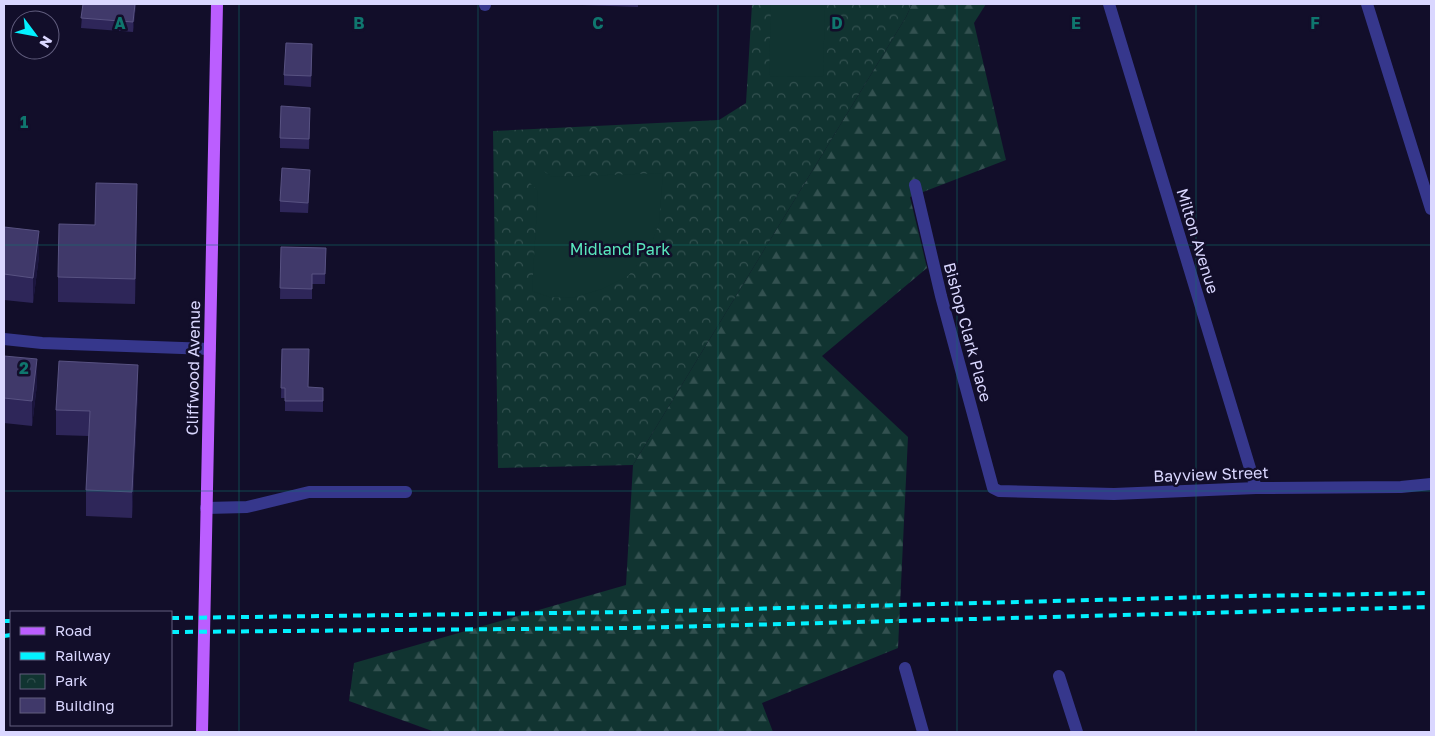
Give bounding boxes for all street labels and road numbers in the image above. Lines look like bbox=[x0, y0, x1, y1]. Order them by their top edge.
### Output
street label: Milton Avenue bbox=[1172, 186, 1224, 296]
street label: Bishop Clark Place bbox=[940, 260, 996, 404]
street label: Cliffwood Avenue bbox=[182, 300, 204, 436]
street label: Bayview Street bbox=[1153, 462, 1269, 486]

